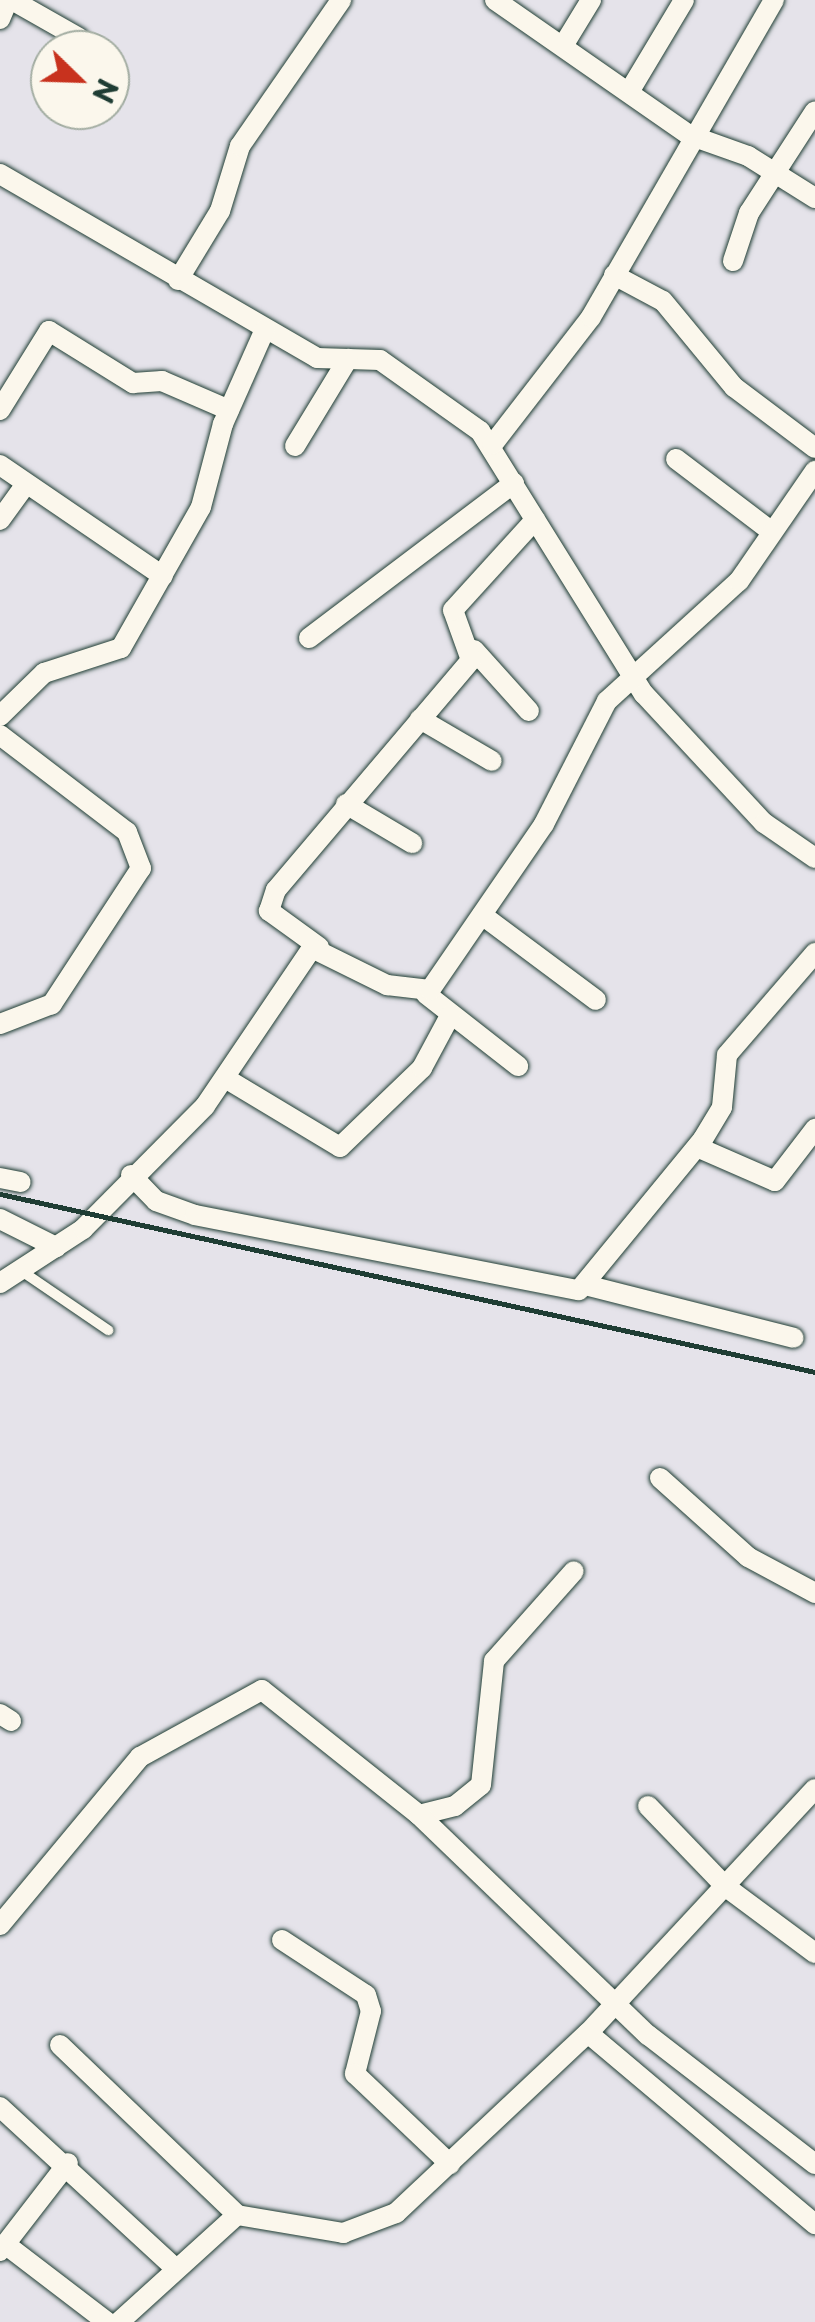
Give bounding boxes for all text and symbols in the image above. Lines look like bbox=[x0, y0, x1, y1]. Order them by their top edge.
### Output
north arrow bbox=[30, 30, 130, 130]
text: N bbox=[82, 73, 130, 110]

